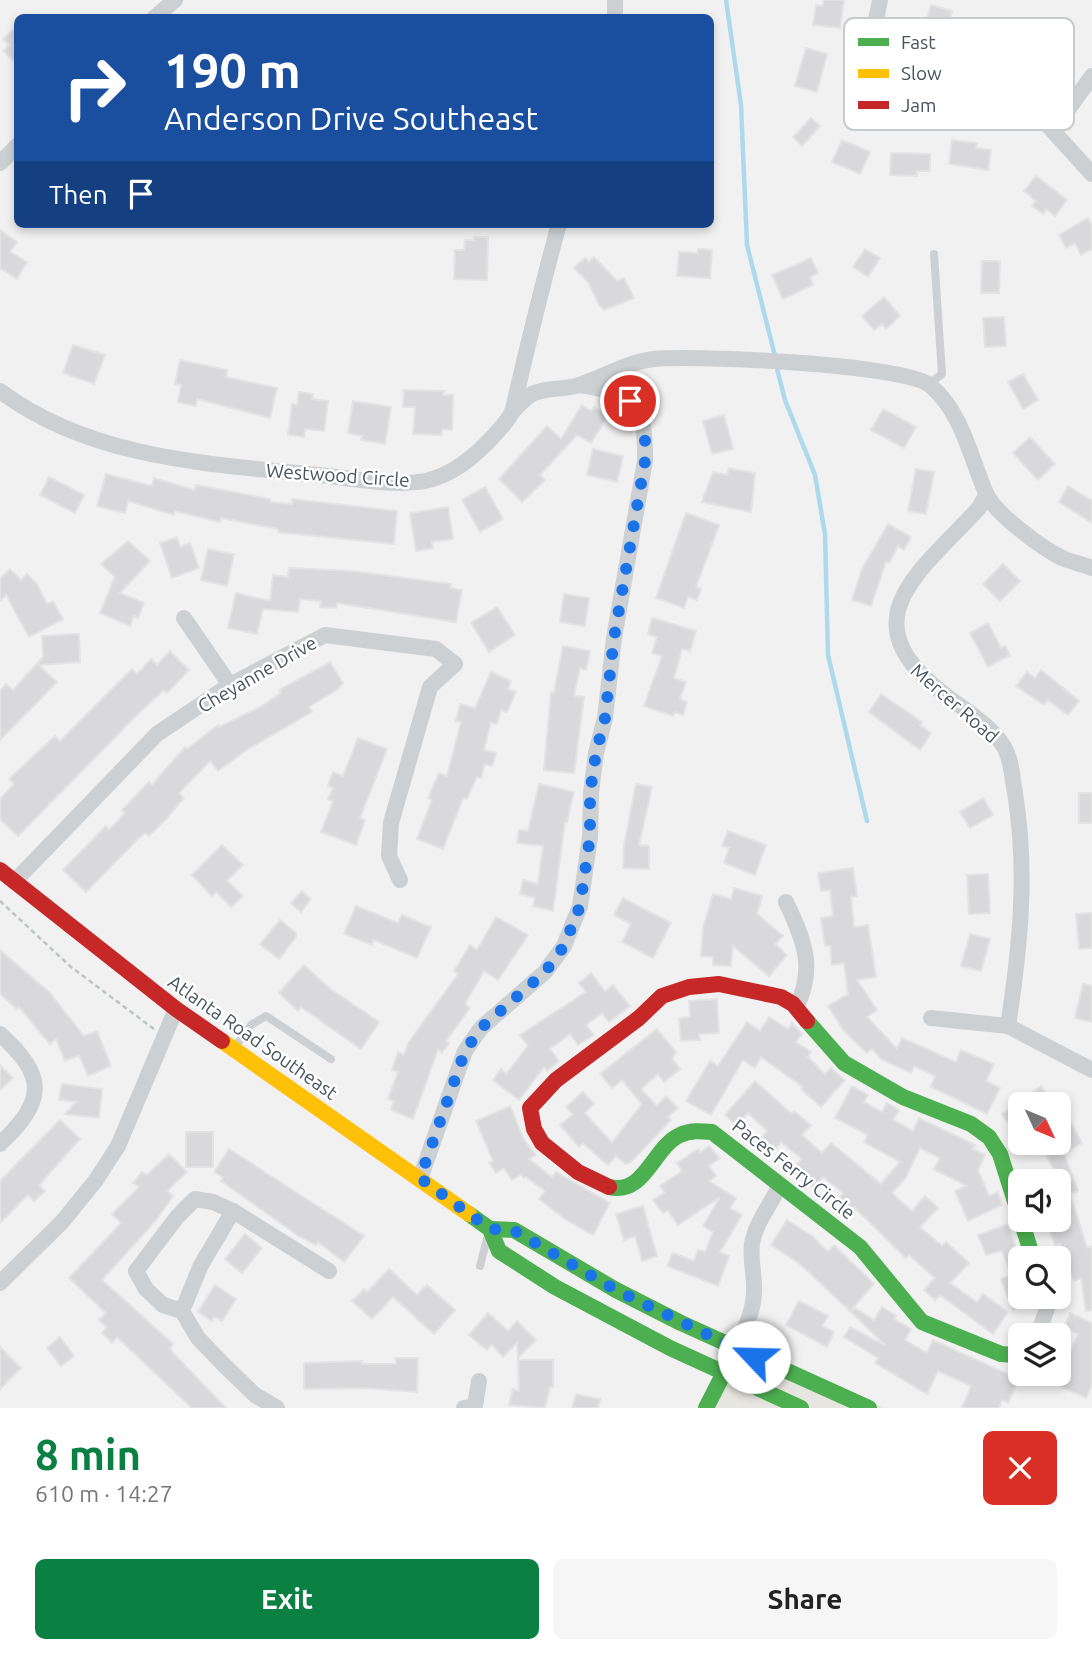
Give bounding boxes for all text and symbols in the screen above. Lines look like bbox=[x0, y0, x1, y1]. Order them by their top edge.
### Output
legend bbox=[844, 18, 1074, 130]
text: Fast bbox=[901, 31, 936, 53]
icon: right bbox=[49, 42, 140, 133]
text: 190 m bbox=[164, 42, 301, 97]
text: Slow bbox=[901, 62, 942, 84]
text: Jam bbox=[901, 94, 937, 116]
text: Anderson Drive Southeast bbox=[164, 100, 538, 136]
icon: arrive bbox=[122, 175, 160, 213]
text: Then bbox=[49, 180, 108, 209]
pin bbox=[600, 371, 660, 431]
icon: arrive bbox=[611, 382, 649, 420]
street label: Westwood Circle bbox=[266, 459, 410, 491]
street label: Cheyanne Drive bbox=[194, 631, 320, 717]
street label: Mercer Road bbox=[907, 659, 1003, 747]
street label: Atlanta Road Southeast bbox=[164, 970, 342, 1104]
north arrow bbox=[1008, 1092, 1071, 1155]
map controls bbox=[1008, 1092, 1071, 1386]
street label: Paces Ferry Circle bbox=[728, 1114, 860, 1224]
button: sound bbox=[1008, 1169, 1071, 1232]
button: search bbox=[1008, 1246, 1071, 1309]
position arrow bbox=[717, 1320, 791, 1394]
button: layers bbox=[1008, 1323, 1071, 1386]
text: 8 min bbox=[35, 1431, 141, 1478]
button: close bbox=[983, 1431, 1057, 1505]
text: 610 m · 14:27 bbox=[35, 1481, 173, 1506]
button: Exit bbox=[35, 1559, 539, 1639]
button: Share bbox=[553, 1559, 1057, 1639]

